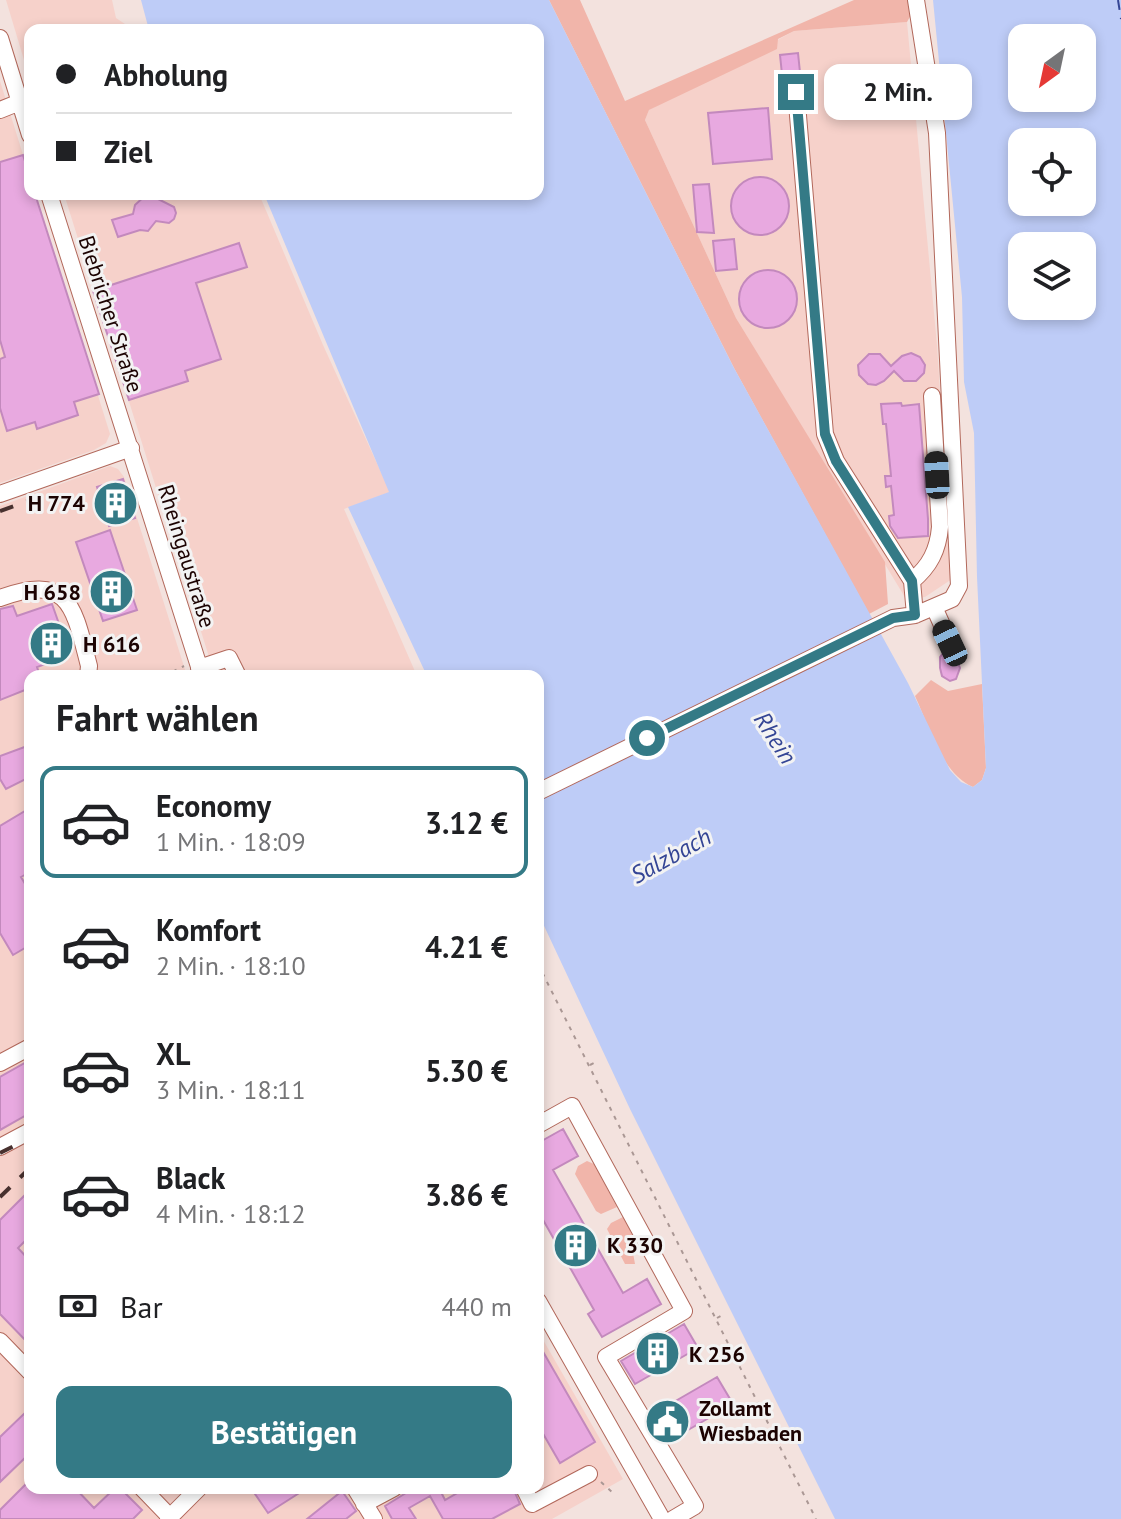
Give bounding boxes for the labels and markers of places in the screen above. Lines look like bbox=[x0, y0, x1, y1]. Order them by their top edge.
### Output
building icon: H 774 bbox=[92, 479, 140, 527]
place label: H 774 bbox=[28, 489, 86, 517]
building icon: H 658 bbox=[88, 568, 136, 616]
place label: H 658 bbox=[24, 578, 81, 606]
building icon: H 616 bbox=[28, 620, 76, 668]
place label: H 616 bbox=[83, 630, 140, 658]
building icon: K 330 bbox=[552, 1221, 600, 1269]
place label: K 330 bbox=[607, 1231, 663, 1259]
building icon: K 256 bbox=[634, 1330, 682, 1378]
place label: K 256 bbox=[689, 1340, 745, 1368]
place label: Zollamt Wiesbaden bbox=[699, 1394, 802, 1447]
public building icon: Zollamt Wiesbaden bbox=[644, 1397, 692, 1445]

